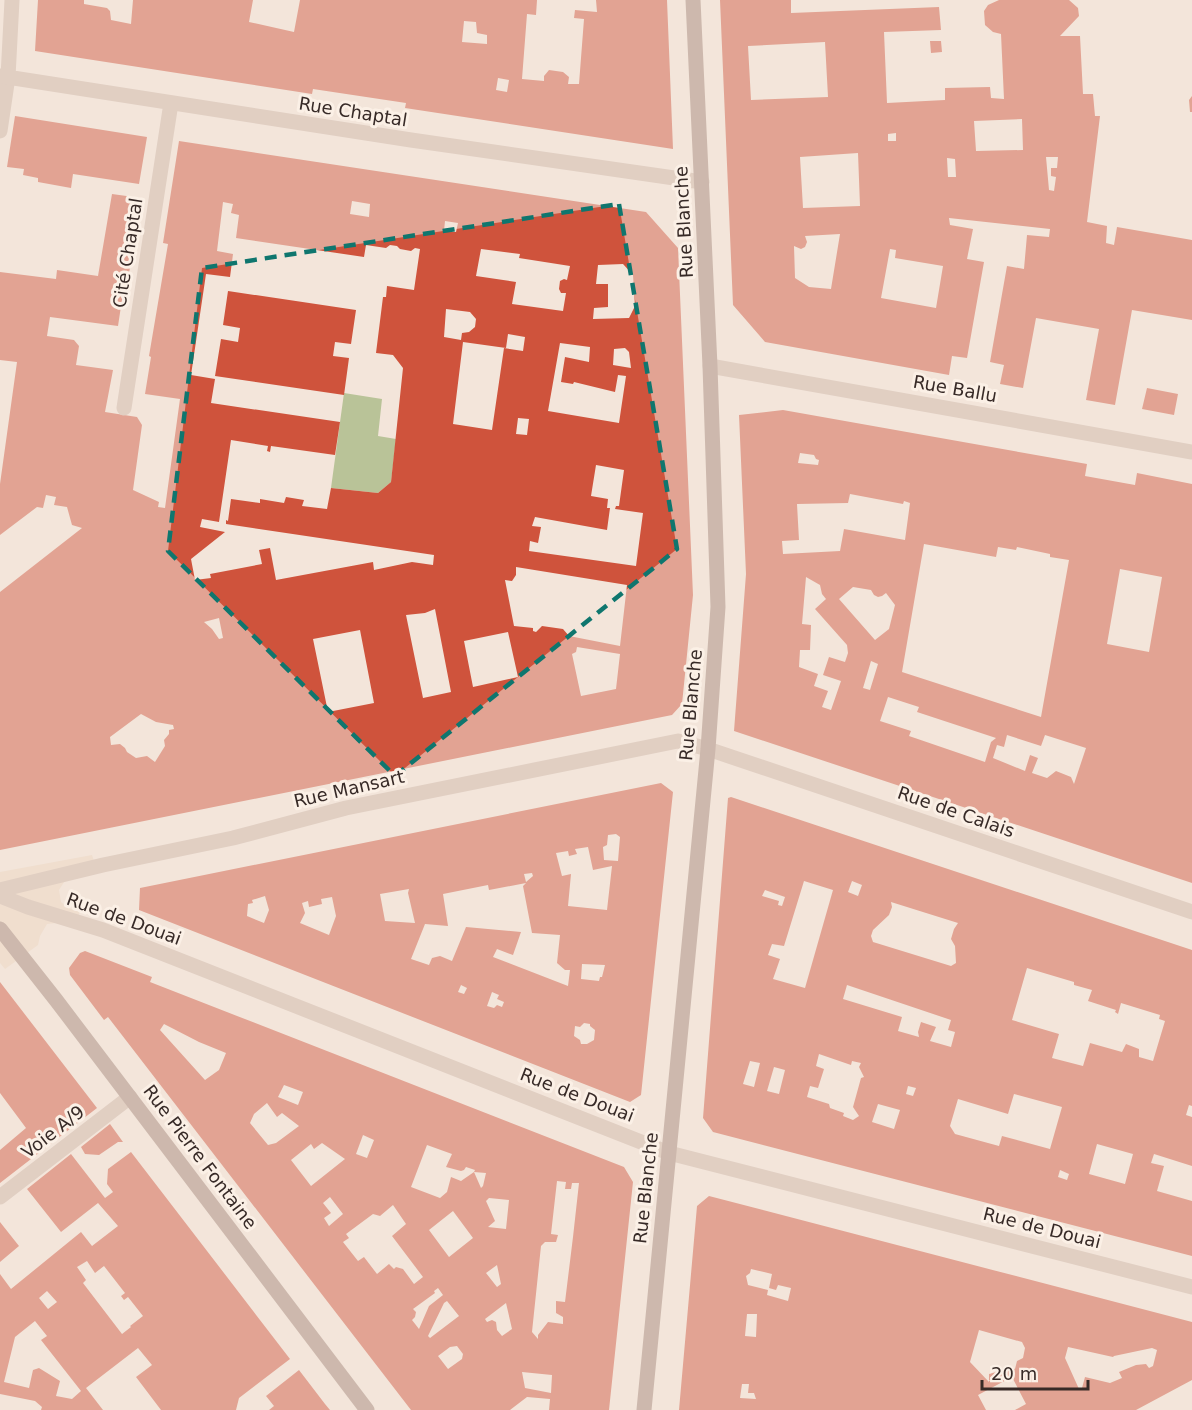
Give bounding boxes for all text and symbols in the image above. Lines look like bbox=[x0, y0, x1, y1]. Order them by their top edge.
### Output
street label: Rue Chaptal bbox=[297, 93, 409, 130]
street label: Rue Blanche bbox=[670, 166, 697, 279]
street label: Cité Chaptal bbox=[108, 196, 147, 309]
street label: Rue Ballu bbox=[912, 371, 999, 406]
street label: Rue Blanche bbox=[675, 648, 706, 762]
street label: Rue Mansart bbox=[292, 766, 406, 811]
street label: Rue de Calais bbox=[895, 782, 1017, 841]
street label: Rue de Douai bbox=[64, 888, 184, 949]
street label: Rue de Douai bbox=[517, 1063, 637, 1126]
street label: Rue Pierre Fontaine bbox=[139, 1080, 261, 1233]
street label: Voie A/9 bbox=[17, 1101, 88, 1163]
street label: Rue Blanche bbox=[629, 1131, 662, 1245]
street label: Rue de Douai bbox=[981, 1203, 1103, 1252]
scale bar bbox=[982, 1353, 1088, 1391]
text: 20 m bbox=[991, 1363, 1037, 1384]

